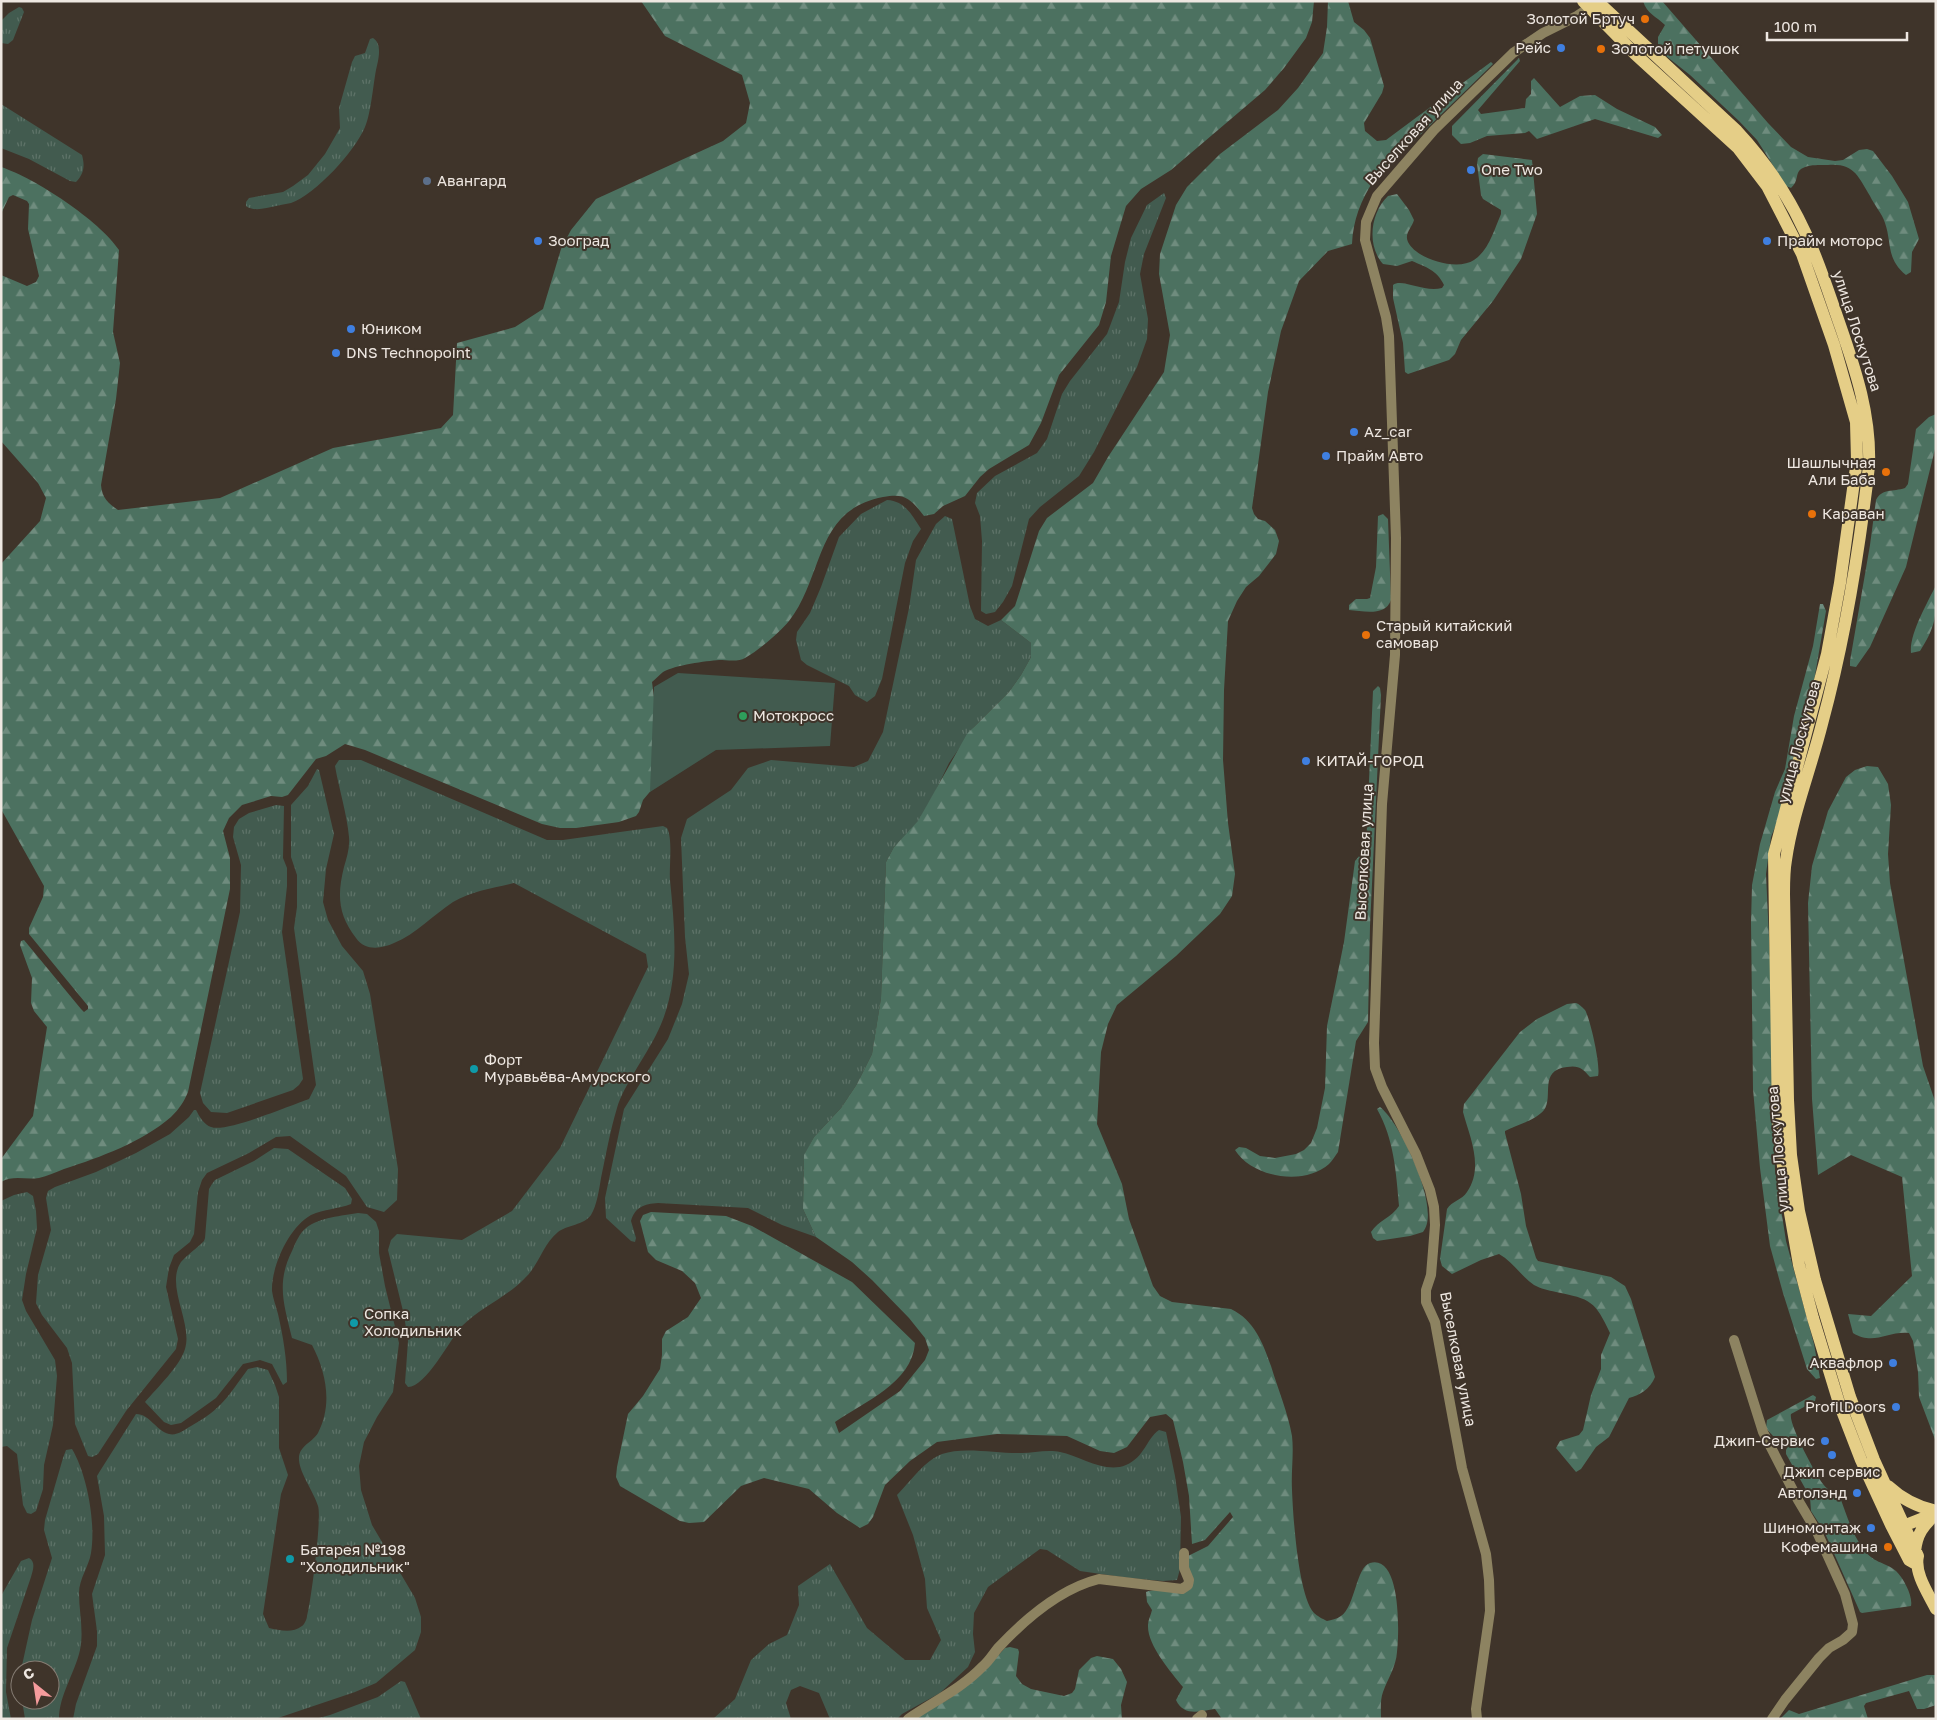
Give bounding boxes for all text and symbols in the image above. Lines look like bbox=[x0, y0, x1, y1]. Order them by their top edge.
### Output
place label: Золотой Бртуч bbox=[1526, 9, 1635, 27]
scale bar bbox=[1767, 10, 1907, 42]
marker: Золотой Бртуч bbox=[1639, 13, 1651, 25]
text: 100 m bbox=[1774, 17, 1817, 35]
place label: Рейс bbox=[1515, 38, 1551, 56]
place label: Золотой петушок bbox=[1611, 39, 1740, 57]
marker: Рейс bbox=[1555, 42, 1567, 54]
marker: Золотой петушок bbox=[1595, 43, 1607, 55]
street label: Выселковая улица bbox=[1361, 74, 1466, 188]
place label: One Two bbox=[1481, 160, 1543, 178]
marker: One Two bbox=[1465, 164, 1477, 176]
place label: Авангард bbox=[437, 171, 506, 189]
marker: Авангард bbox=[421, 175, 433, 187]
place label: Зооград bbox=[548, 231, 609, 249]
place label: Прайм моторс bbox=[1777, 231, 1883, 249]
marker: Зооград bbox=[532, 235, 544, 247]
marker: Прайм моторс bbox=[1761, 235, 1773, 247]
street label: улица Лоскутова bbox=[1830, 268, 1886, 394]
place label: Юником bbox=[361, 319, 422, 337]
marker: Юником bbox=[345, 323, 357, 335]
place label: DNS Technopoint bbox=[346, 343, 471, 361]
marker: DNS Technopoint bbox=[330, 347, 342, 359]
place label: Az_car bbox=[1364, 422, 1412, 440]
marker: Az_car bbox=[1348, 426, 1360, 438]
place label: Прайм Авто bbox=[1336, 446, 1423, 464]
marker: Прайм Авто bbox=[1320, 450, 1332, 462]
place label: Шашлычная Али Баба bbox=[1787, 453, 1876, 488]
marker: Шашлычная Али Баба bbox=[1880, 466, 1892, 478]
place label: Караван bbox=[1822, 504, 1885, 522]
marker: Караван bbox=[1806, 508, 1818, 520]
place label: Старый китайский самовар bbox=[1376, 616, 1512, 651]
marker: Старый китайский самовар bbox=[1360, 629, 1372, 641]
street label: улица Лоскутова bbox=[1773, 678, 1823, 805]
place label: Мотокросс bbox=[753, 706, 834, 724]
marker: Мотокросс bbox=[737, 710, 749, 722]
place label: КИТАЙ-ГОРОД bbox=[1316, 751, 1424, 769]
marker: КИТАЙ-ГОРОД bbox=[1300, 755, 1312, 767]
street label: Выселковая улица bbox=[1350, 783, 1376, 921]
place label: Форт Муравьёва-Амурского bbox=[484, 1050, 651, 1085]
marker: Форт Муравьёва-Амурского bbox=[468, 1063, 480, 1075]
street label: улица Лоскутова bbox=[1763, 1085, 1791, 1213]
street label: Выселковая улица bbox=[1437, 1290, 1481, 1428]
place label: Сопка Холодильник bbox=[364, 1304, 462, 1339]
marker: Сопка Холодильник bbox=[348, 1317, 360, 1329]
place label: Аквафлор bbox=[1809, 1353, 1883, 1371]
marker: Аквафлор bbox=[1887, 1357, 1899, 1369]
place label: ProfilDoors bbox=[1805, 1397, 1886, 1415]
marker: ProfilDoors bbox=[1890, 1401, 1902, 1413]
place label: Джип-Сервис bbox=[1714, 1431, 1815, 1449]
marker: Джип-Сервис bbox=[1819, 1435, 1831, 1447]
marker: Джип сервис bbox=[1826, 1449, 1838, 1461]
place label: Джип сервис bbox=[1784, 1462, 1880, 1480]
place label: Автолэнд bbox=[1777, 1483, 1847, 1501]
marker: Автолэнд bbox=[1851, 1487, 1863, 1499]
place label: Шиномонтаж bbox=[1763, 1518, 1861, 1536]
marker: Шиномонтаж bbox=[1865, 1522, 1877, 1534]
place label: Кофемашина bbox=[1781, 1537, 1878, 1555]
place label: Батарея №198 "Холодильник" bbox=[300, 1540, 410, 1575]
marker: Кофемашина bbox=[1882, 1541, 1894, 1553]
marker: Батарея №198 "Холодильник" bbox=[284, 1553, 296, 1565]
north arrow bbox=[10, 1660, 60, 1710]
text: С bbox=[20, 1663, 37, 1683]

